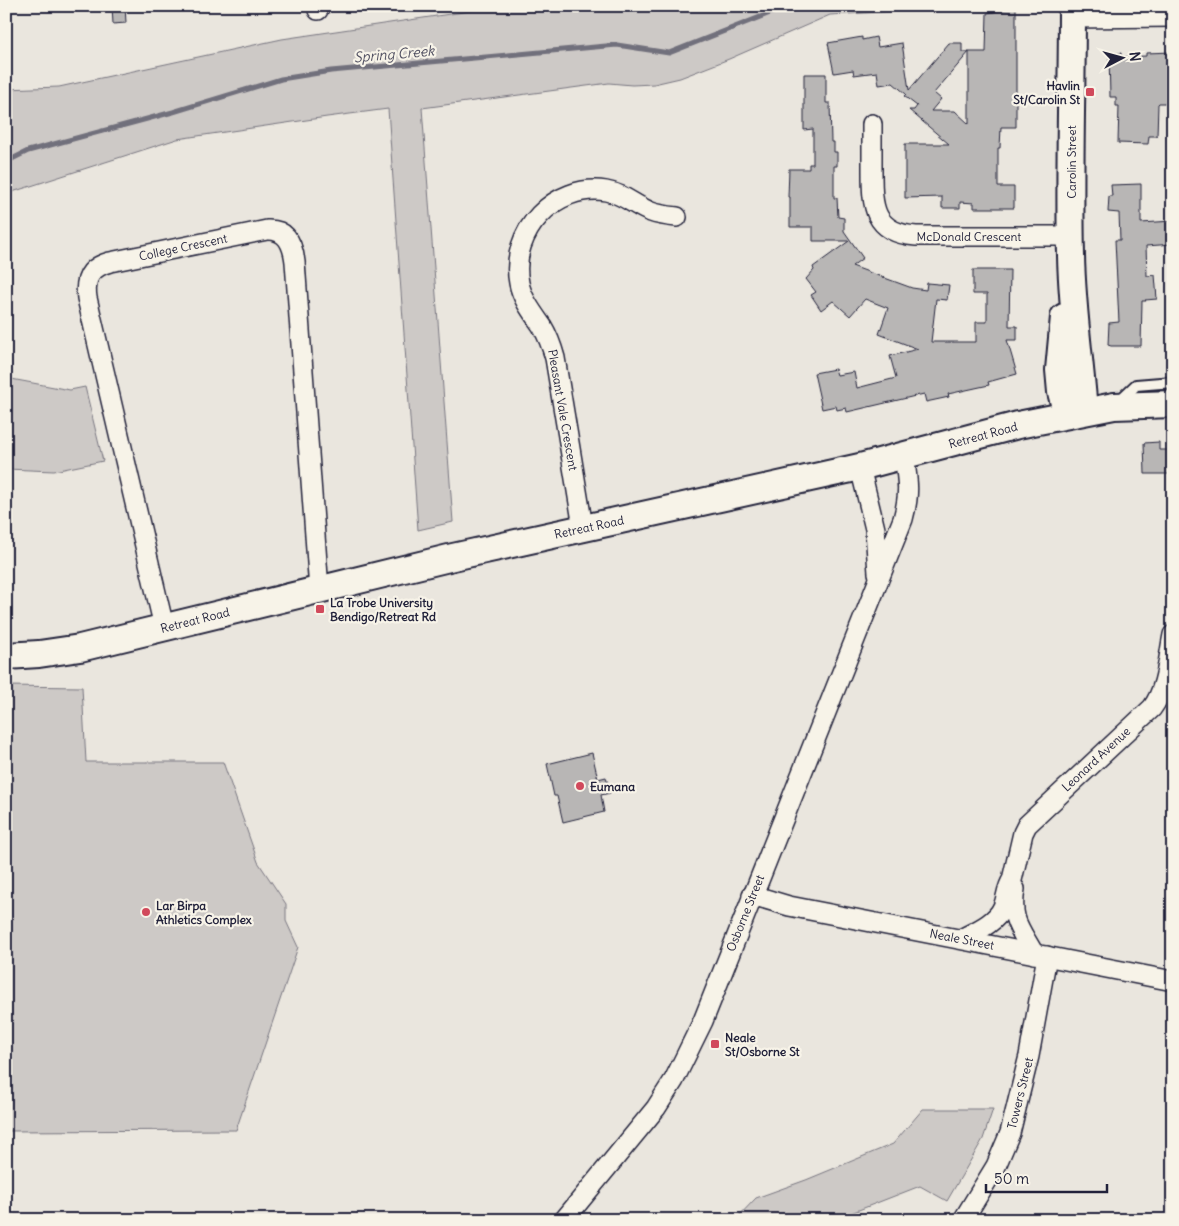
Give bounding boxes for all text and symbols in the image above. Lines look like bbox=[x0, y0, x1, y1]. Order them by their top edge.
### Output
north arrow bbox=[1096, 32, 1146, 82]
water label: Spring Creek bbox=[353, 41, 436, 66]
text: N bbox=[1125, 51, 1144, 62]
place label: Havlin St/Carolin St bbox=[1013, 78, 1081, 107]
marker: Havlin St/Carolin St bbox=[1084, 86, 1096, 98]
street label: Carolin Street bbox=[1064, 125, 1079, 199]
street label: McDonald Crescent bbox=[917, 229, 1021, 244]
street label: College Crescent bbox=[137, 230, 229, 264]
street label: Pleasant Vale Crescent bbox=[545, 348, 581, 472]
street label: Retreat Road bbox=[947, 419, 1019, 451]
street label: Retreat Road bbox=[553, 512, 625, 542]
place label: La Trobe University Bendigo/Retreat Rd bbox=[330, 595, 436, 625]
marker: La Trobe University Bendigo/Retreat Rd bbox=[314, 603, 326, 615]
street label: Retreat Road bbox=[159, 604, 231, 636]
street label: Leonard Avenue bbox=[1059, 723, 1133, 795]
place label: Eumana bbox=[590, 779, 635, 794]
marker: Eumana bbox=[574, 780, 586, 792]
street label: Osborne Street bbox=[723, 872, 767, 954]
place label: Lar Birpa Athletics Complex bbox=[156, 898, 252, 928]
marker: Lar Birpa Athletics Complex bbox=[140, 906, 152, 918]
street label: Neale Street bbox=[928, 925, 996, 953]
place label: Neale St/Osborne St bbox=[725, 1030, 801, 1059]
marker: Neale St/Osborne St bbox=[709, 1038, 721, 1050]
street label: Towers Street bbox=[1004, 1056, 1036, 1130]
scale bar bbox=[986, 1161, 1108, 1193]
text: 50 m bbox=[994, 1169, 1029, 1188]

